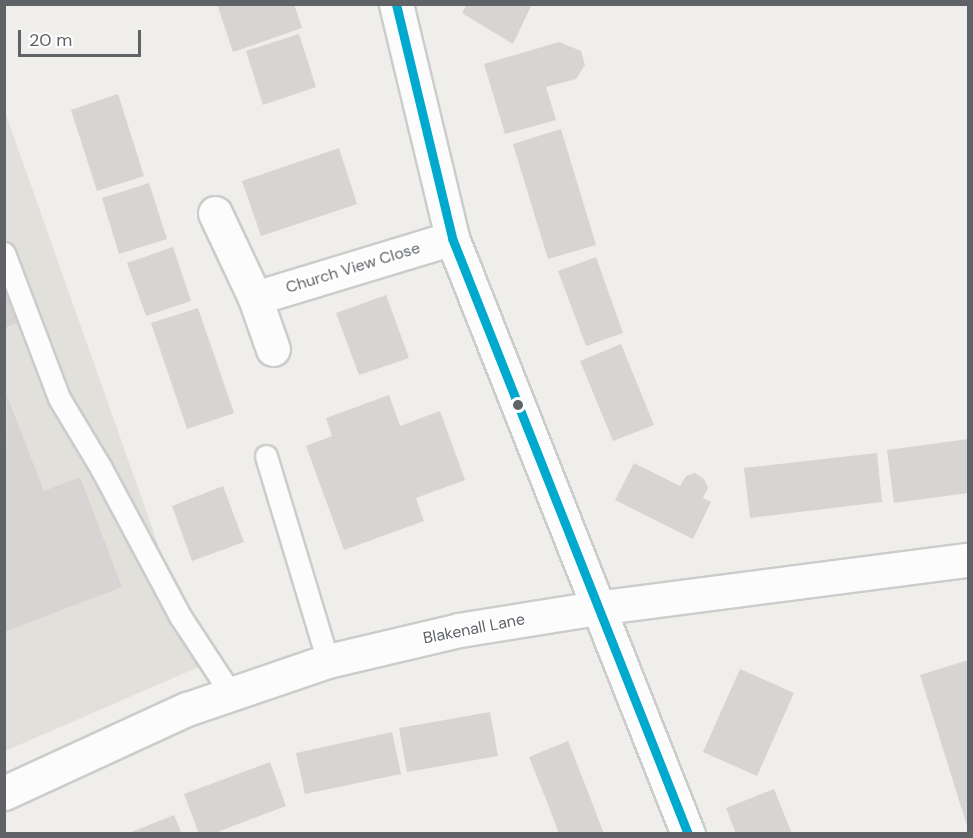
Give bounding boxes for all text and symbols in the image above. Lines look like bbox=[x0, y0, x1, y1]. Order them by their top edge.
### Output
scale bar bbox=[21, 18, 144, 56]
text: 20 m bbox=[29, 28, 72, 52]
street label: Church View Close bbox=[283, 238, 423, 298]
unlabelled marker bbox=[512, 399, 524, 411]
street label: Blakenall Lane bbox=[422, 610, 526, 648]

